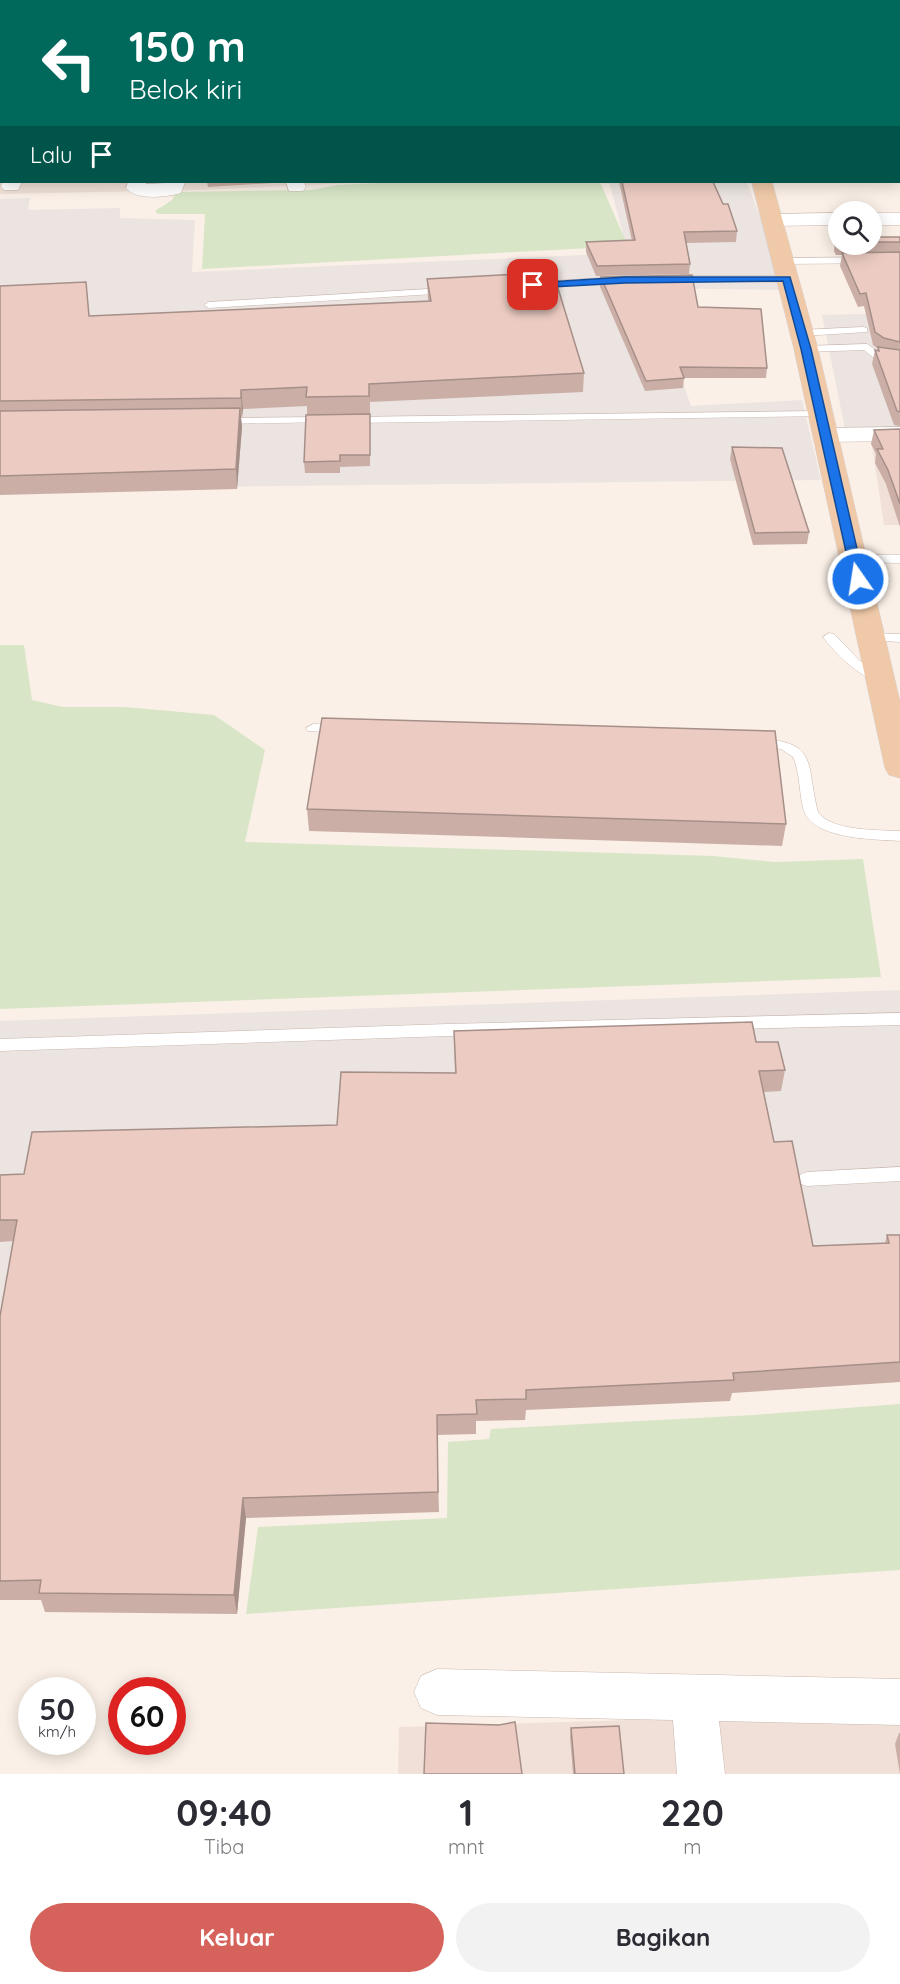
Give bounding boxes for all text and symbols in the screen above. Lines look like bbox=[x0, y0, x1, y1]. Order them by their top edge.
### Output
text: 150 m bbox=[129, 20, 246, 73]
icon: left bbox=[30, 24, 108, 102]
text: Belok kiri bbox=[129, 72, 242, 106]
icon: arrive bbox=[85, 138, 118, 171]
text: Lalu bbox=[30, 141, 73, 169]
map controls bbox=[828, 201, 882, 255]
button: search bbox=[828, 201, 882, 255]
pin bbox=[507, 259, 558, 310]
icon: arrive bbox=[516, 268, 549, 301]
position arrow bbox=[826, 547, 890, 611]
speed limit sign: 60 bbox=[108, 1677, 186, 1755]
text: 50 bbox=[39, 1690, 75, 1728]
text: km/h bbox=[38, 1722, 76, 1741]
text: 09:40 bbox=[176, 1790, 272, 1835]
text: 1 bbox=[459, 1790, 473, 1835]
text: 220 bbox=[661, 1790, 724, 1835]
text: Tiba bbox=[204, 1834, 244, 1859]
text: mnt bbox=[448, 1834, 485, 1859]
text: m bbox=[683, 1834, 701, 1859]
button: Keluar bbox=[30, 1903, 444, 1972]
button: Bagikan bbox=[456, 1903, 870, 1972]

